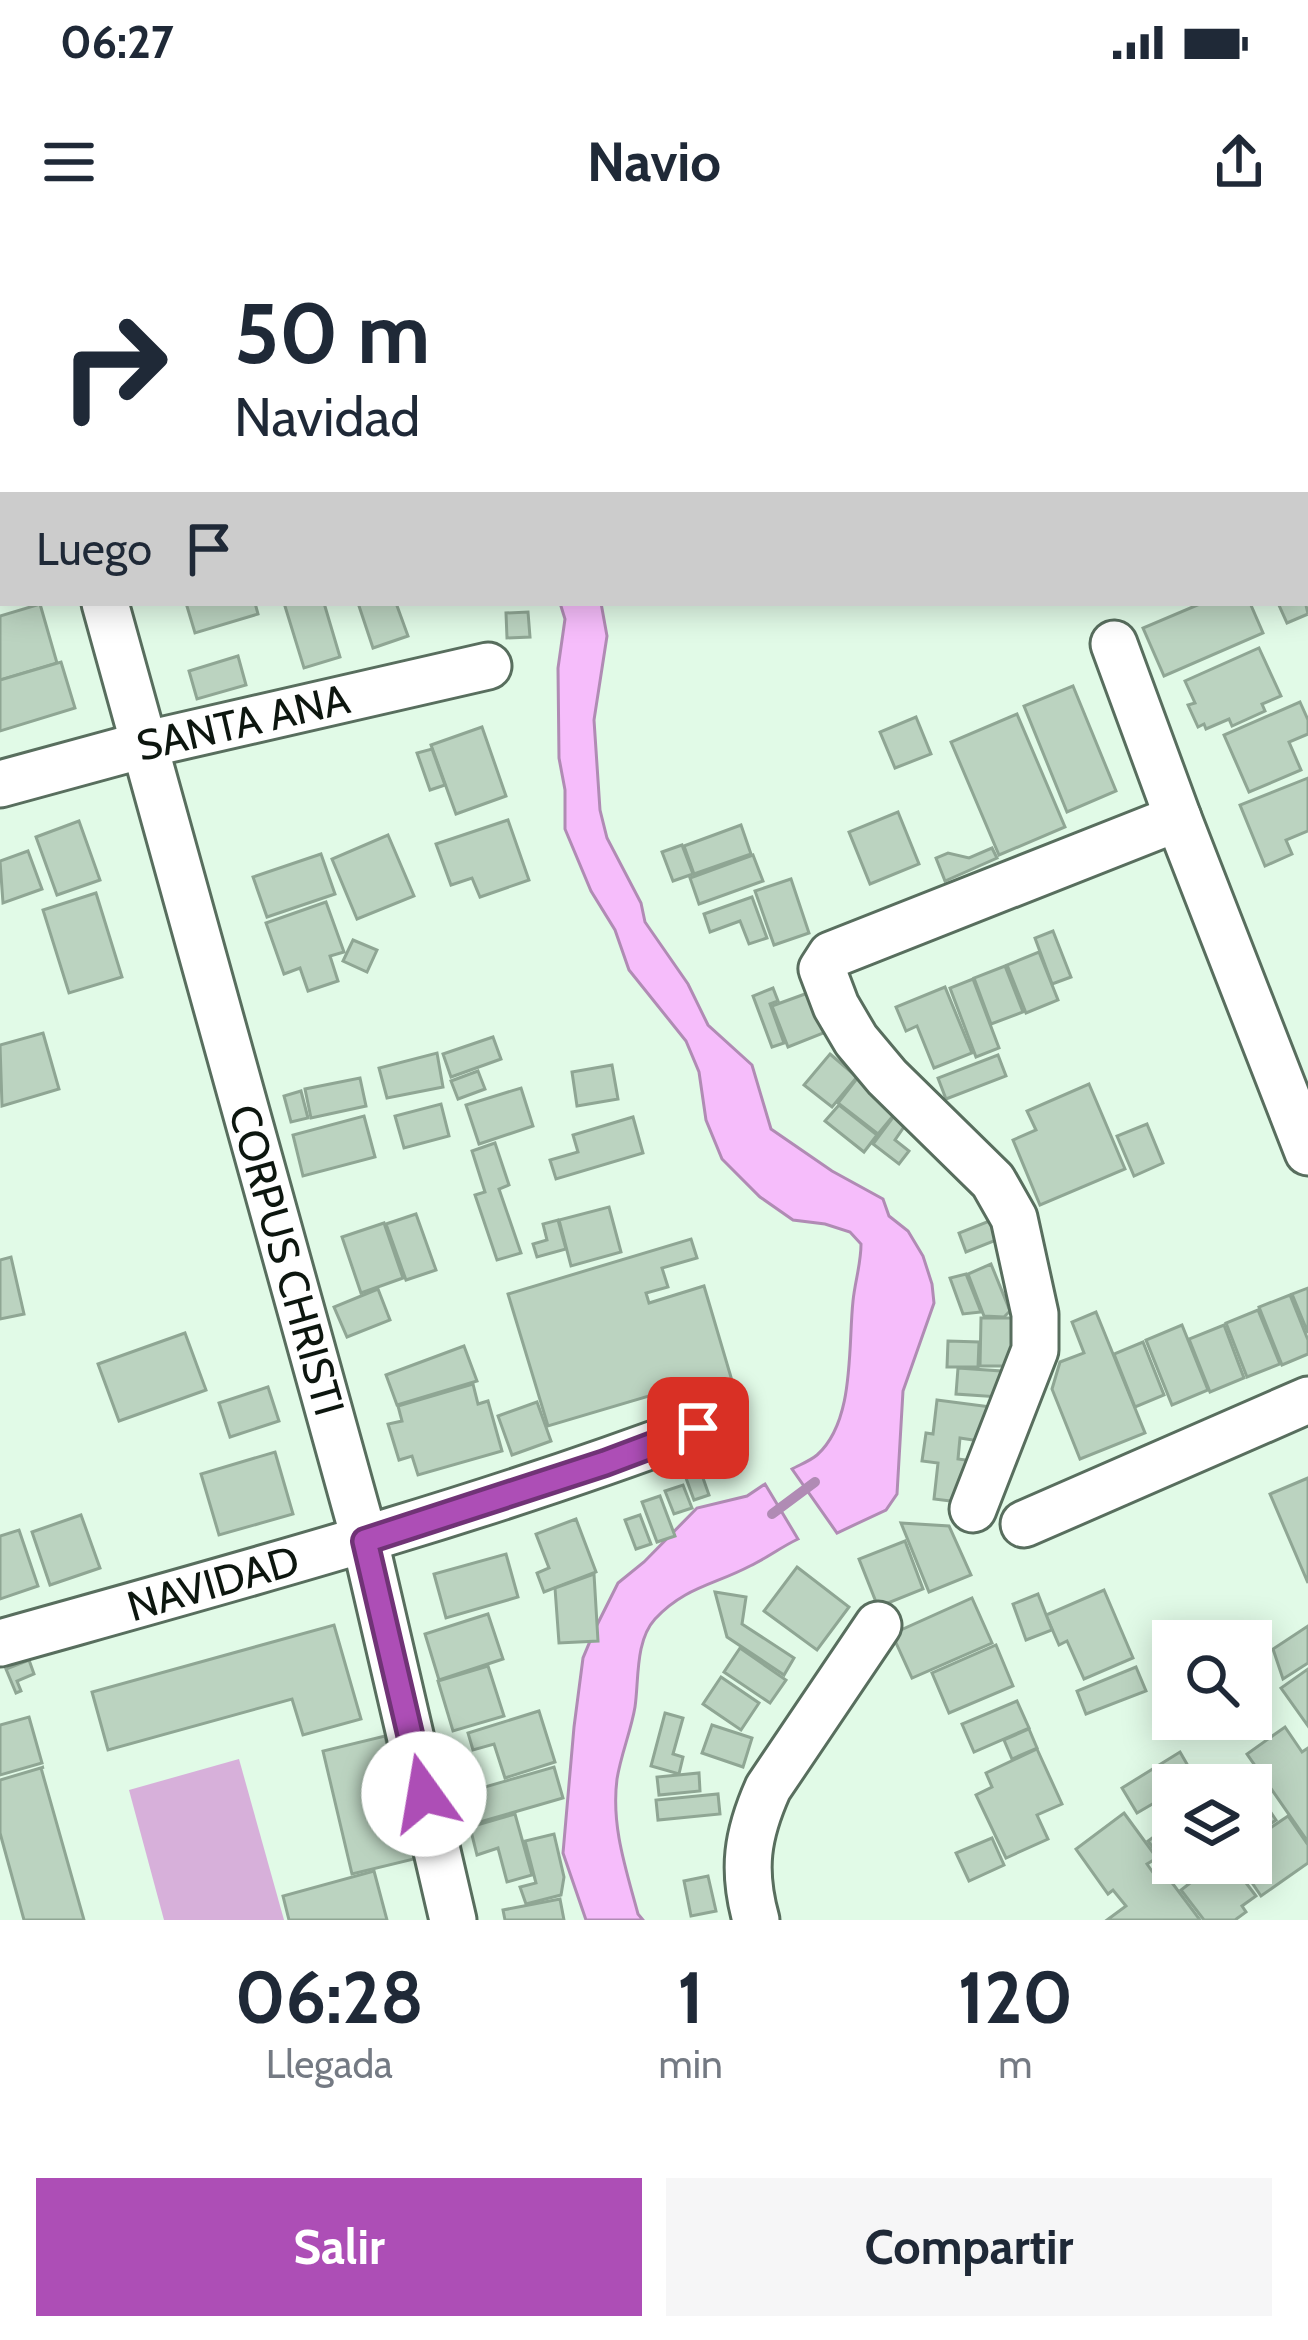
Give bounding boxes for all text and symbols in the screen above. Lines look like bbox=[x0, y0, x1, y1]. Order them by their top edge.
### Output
text: 06:27 bbox=[60, 15, 174, 69]
icon: menu bbox=[36, 129, 102, 195]
text: Navio bbox=[587, 129, 721, 195]
icon: share bbox=[1206, 129, 1272, 195]
text: 50 m bbox=[234, 282, 430, 384]
icon: right bbox=[36, 288, 192, 444]
text: Navidad bbox=[234, 384, 420, 450]
icon: arrive bbox=[176, 516, 242, 582]
text: Luego bbox=[36, 522, 152, 576]
street label: SANTA ANA bbox=[132, 672, 355, 772]
street label: CORPUS CHRISTI bbox=[218, 1099, 356, 1421]
pin bbox=[647, 1377, 749, 1479]
icon: arrive bbox=[665, 1395, 731, 1461]
street label: NAVIDAD bbox=[121, 1534, 305, 1632]
map controls bbox=[1152, 1620, 1272, 1884]
button: search bbox=[1152, 1620, 1272, 1740]
position arrow bbox=[361, 1731, 487, 1857]
button: layers bbox=[1152, 1764, 1272, 1884]
text: 06:28 bbox=[235, 1954, 424, 2041]
text: 1 bbox=[677, 1954, 704, 2041]
text: 120 bbox=[958, 1954, 1073, 2041]
text: Llegada bbox=[266, 2040, 393, 2088]
text: min bbox=[659, 2040, 723, 2088]
text: m bbox=[998, 2040, 1032, 2088]
button: Salir bbox=[36, 2178, 642, 2316]
button: Compartir bbox=[666, 2178, 1272, 2316]

